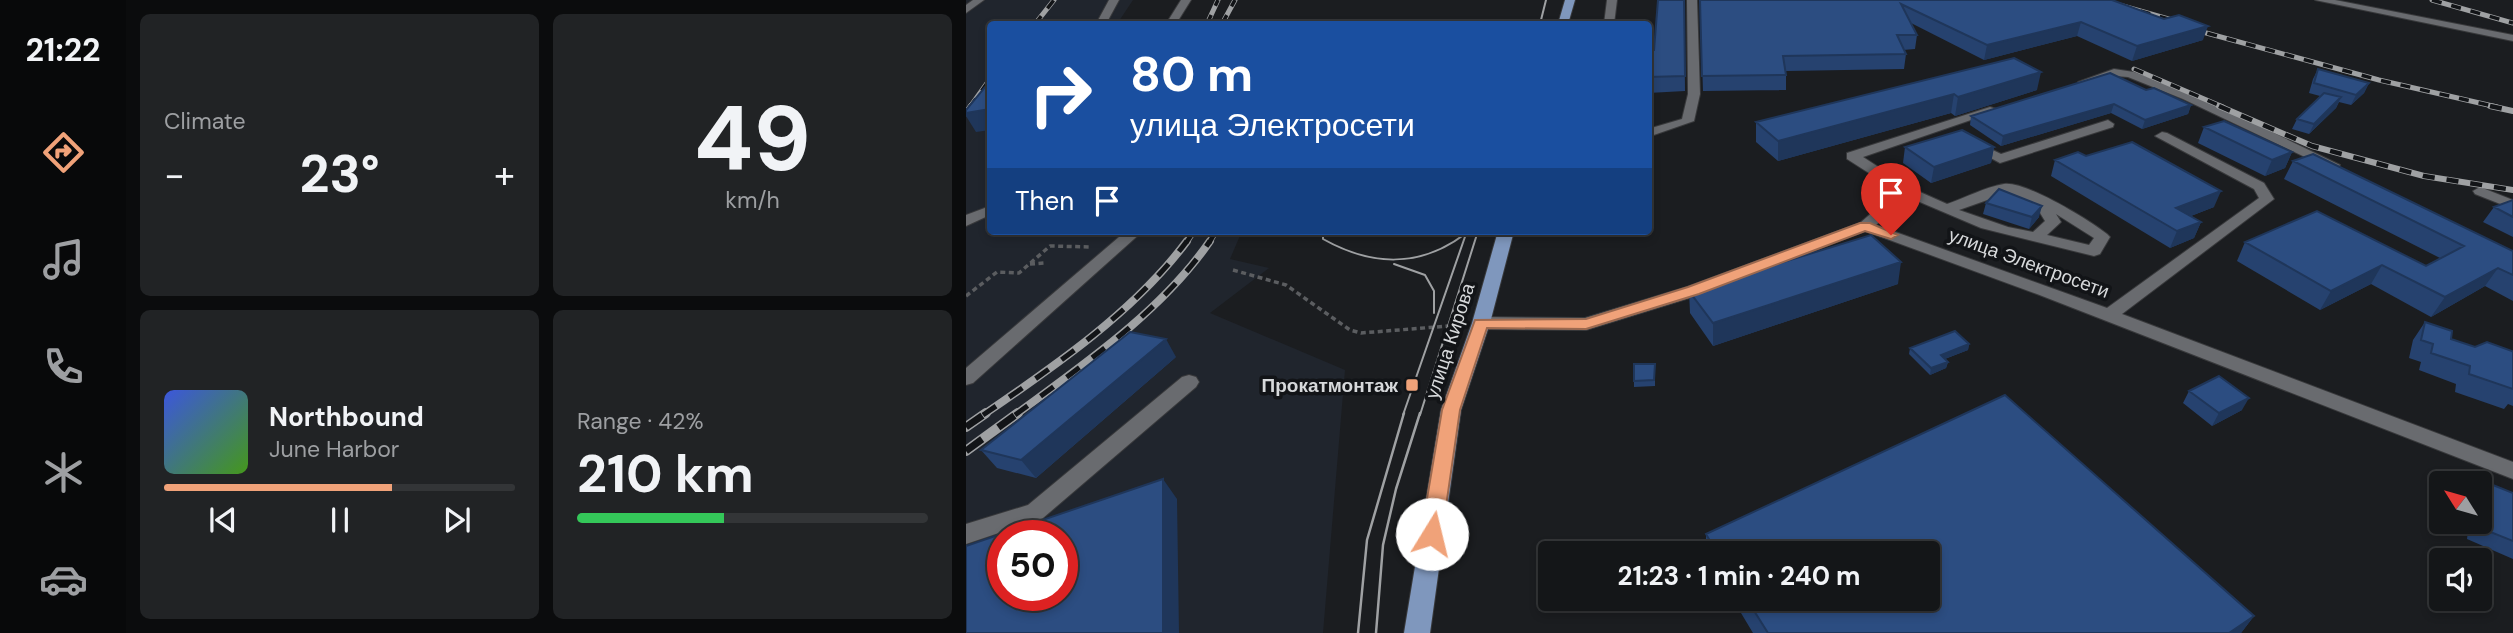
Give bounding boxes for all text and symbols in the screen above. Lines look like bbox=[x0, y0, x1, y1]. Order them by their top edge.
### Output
text: 21:22 bbox=[25, 29, 101, 71]
text: 80 m bbox=[1130, 42, 1253, 106]
icon: right bbox=[1015, 49, 1106, 140]
text: 49 bbox=[694, 80, 811, 198]
text: улица Электросети bbox=[1130, 104, 1415, 146]
text: Climate bbox=[164, 106, 246, 136]
icon: directions bbox=[39, 128, 88, 177]
text: 23° bbox=[299, 140, 380, 208]
text: − bbox=[164, 150, 185, 200]
text: + bbox=[494, 150, 515, 200]
pin bbox=[1861, 163, 1921, 235]
icon: arrive bbox=[1872, 174, 1910, 212]
icon: arrive bbox=[1088, 182, 1126, 220]
text: Then bbox=[1015, 184, 1074, 218]
text: km/h bbox=[725, 185, 780, 215]
street label: улица Электросети bbox=[1945, 222, 2113, 304]
icon: music bbox=[39, 235, 88, 284]
street label: улица Кирова bbox=[1419, 279, 1481, 402]
icon: phone bbox=[39, 342, 88, 391]
place label: Прокатмонтаж bbox=[1262, 373, 1399, 398]
marker: Прокатмонтаж bbox=[1404, 377, 1420, 393]
text: Northbound bbox=[269, 400, 424, 434]
text: Range · 42% bbox=[577, 406, 704, 436]
text: June Harbor bbox=[269, 434, 399, 464]
text: 210 km bbox=[577, 440, 754, 508]
icon: climate bbox=[39, 448, 88, 497]
north arrow bbox=[2429, 471, 2492, 534]
map controls bbox=[2429, 471, 2492, 611]
position arrow bbox=[1395, 497, 1469, 571]
icon: previous bbox=[204, 501, 242, 539]
icon: pause bbox=[321, 501, 359, 539]
icon: next bbox=[438, 501, 476, 539]
speed limit sign: 50 bbox=[987, 520, 1078, 611]
button: sound bbox=[2429, 548, 2492, 611]
icon: car bbox=[39, 555, 88, 604]
text: 21:23 · 1 min · 240 m bbox=[1617, 559, 1861, 593]

